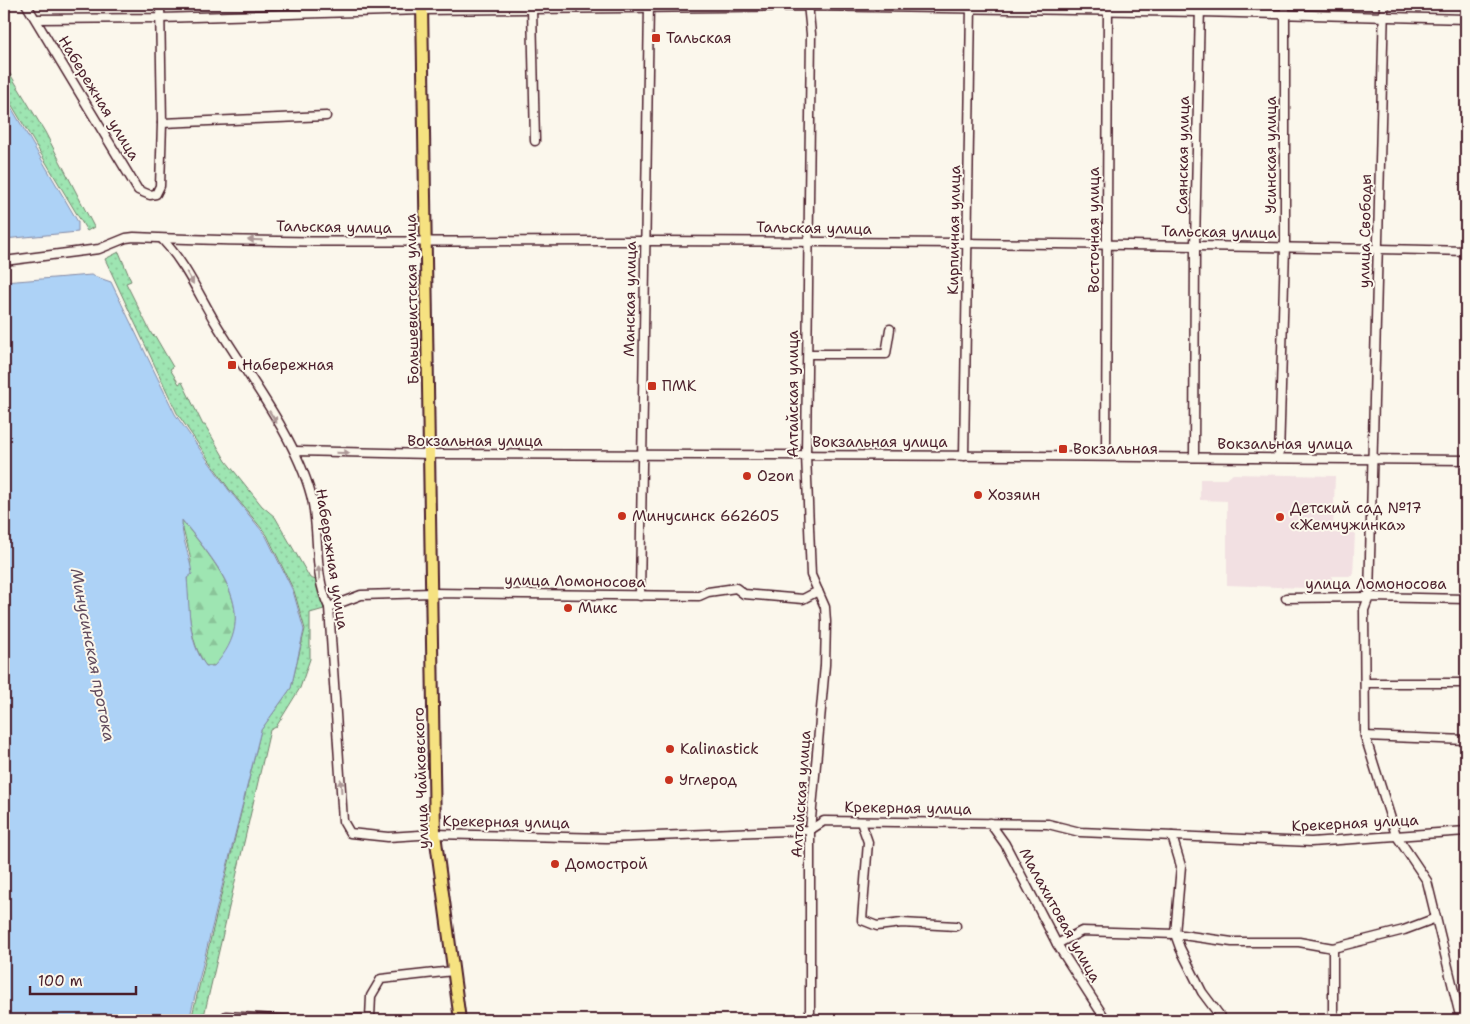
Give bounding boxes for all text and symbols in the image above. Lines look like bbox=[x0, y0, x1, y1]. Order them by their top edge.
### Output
place label: Тальская bbox=[666, 28, 732, 48]
street label: Набережная улица bbox=[54, 32, 145, 165]
marker: Тальская bbox=[650, 32, 662, 44]
street label: Саянская улица bbox=[1172, 95, 1194, 214]
street label: Усинская улица bbox=[1261, 96, 1281, 214]
street label: Кирпичная улица bbox=[943, 164, 965, 295]
street label: Восточная улица bbox=[1084, 166, 1104, 293]
street label: улица Свободы bbox=[1354, 174, 1376, 288]
street label: Большевистская улица bbox=[400, 213, 423, 385]
street label: Тальская улица bbox=[276, 216, 393, 238]
street label: Тальская улица bbox=[756, 217, 873, 239]
street label: Тальская улица bbox=[1161, 221, 1278, 243]
one-way arrow bbox=[246, 236, 262, 244]
street label: Манская улица bbox=[619, 240, 641, 357]
one-way arrow bbox=[186, 270, 194, 285]
street label: Алтайская улица bbox=[783, 330, 803, 458]
place label: Набережная bbox=[242, 355, 334, 375]
marker: Набережная bbox=[226, 359, 238, 371]
place label: ПМК bbox=[662, 376, 697, 396]
marker: ПМК bbox=[646, 380, 658, 392]
one-way arrow bbox=[269, 411, 278, 424]
street label: Вокзальная улица bbox=[407, 431, 543, 451]
street label: Вокзальная улица bbox=[812, 432, 948, 452]
street label: Вокзальная улица bbox=[1217, 434, 1353, 454]
place label: Вокзальная bbox=[1073, 439, 1158, 459]
marker: Вокзальная bbox=[1057, 443, 1069, 455]
one-way arrow bbox=[336, 449, 352, 457]
place label: Ozon bbox=[757, 466, 794, 486]
marker: Ozon bbox=[741, 470, 753, 482]
place label: Хозяин bbox=[988, 485, 1040, 505]
street label: Набережная улица bbox=[311, 487, 353, 632]
marker: Хозяин bbox=[972, 489, 984, 501]
place label: Детский сад №17 «Жемчужинка» bbox=[1290, 498, 1422, 535]
place label: Минусинск 662605 bbox=[632, 506, 779, 526]
marker: Минусинск 662605 bbox=[616, 510, 628, 522]
marker: Детский сад №17 «Жемчужинка» bbox=[1274, 511, 1286, 523]
one-way arrow bbox=[315, 565, 323, 581]
water label: Минусинская протока bbox=[66, 566, 120, 744]
street label: улица Ломоносова bbox=[504, 570, 647, 592]
street label: улица Ломоносова bbox=[1305, 574, 1447, 594]
place label: Микс bbox=[578, 598, 618, 618]
marker: Микс bbox=[562, 602, 574, 614]
street label: улица Чайковского bbox=[409, 707, 433, 849]
street label: Алтайская улица bbox=[787, 729, 815, 858]
place label: Kalinastick bbox=[680, 739, 759, 759]
marker: Kalinastick bbox=[664, 743, 676, 755]
place label: Углерод bbox=[679, 770, 737, 790]
marker: Углерод bbox=[663, 774, 675, 786]
one-way arrow bbox=[336, 778, 344, 794]
street label: Крекерная улица bbox=[844, 797, 972, 819]
street label: Крекерная улица bbox=[1291, 810, 1420, 836]
street label: Крекерная улица bbox=[442, 811, 570, 833]
street label: Малахитовая улица bbox=[1015, 844, 1106, 986]
place label: Домострой bbox=[565, 854, 648, 874]
marker: Домострой bbox=[549, 858, 561, 870]
scale bar bbox=[30, 964, 136, 996]
text: 100 m bbox=[38, 971, 83, 991]

